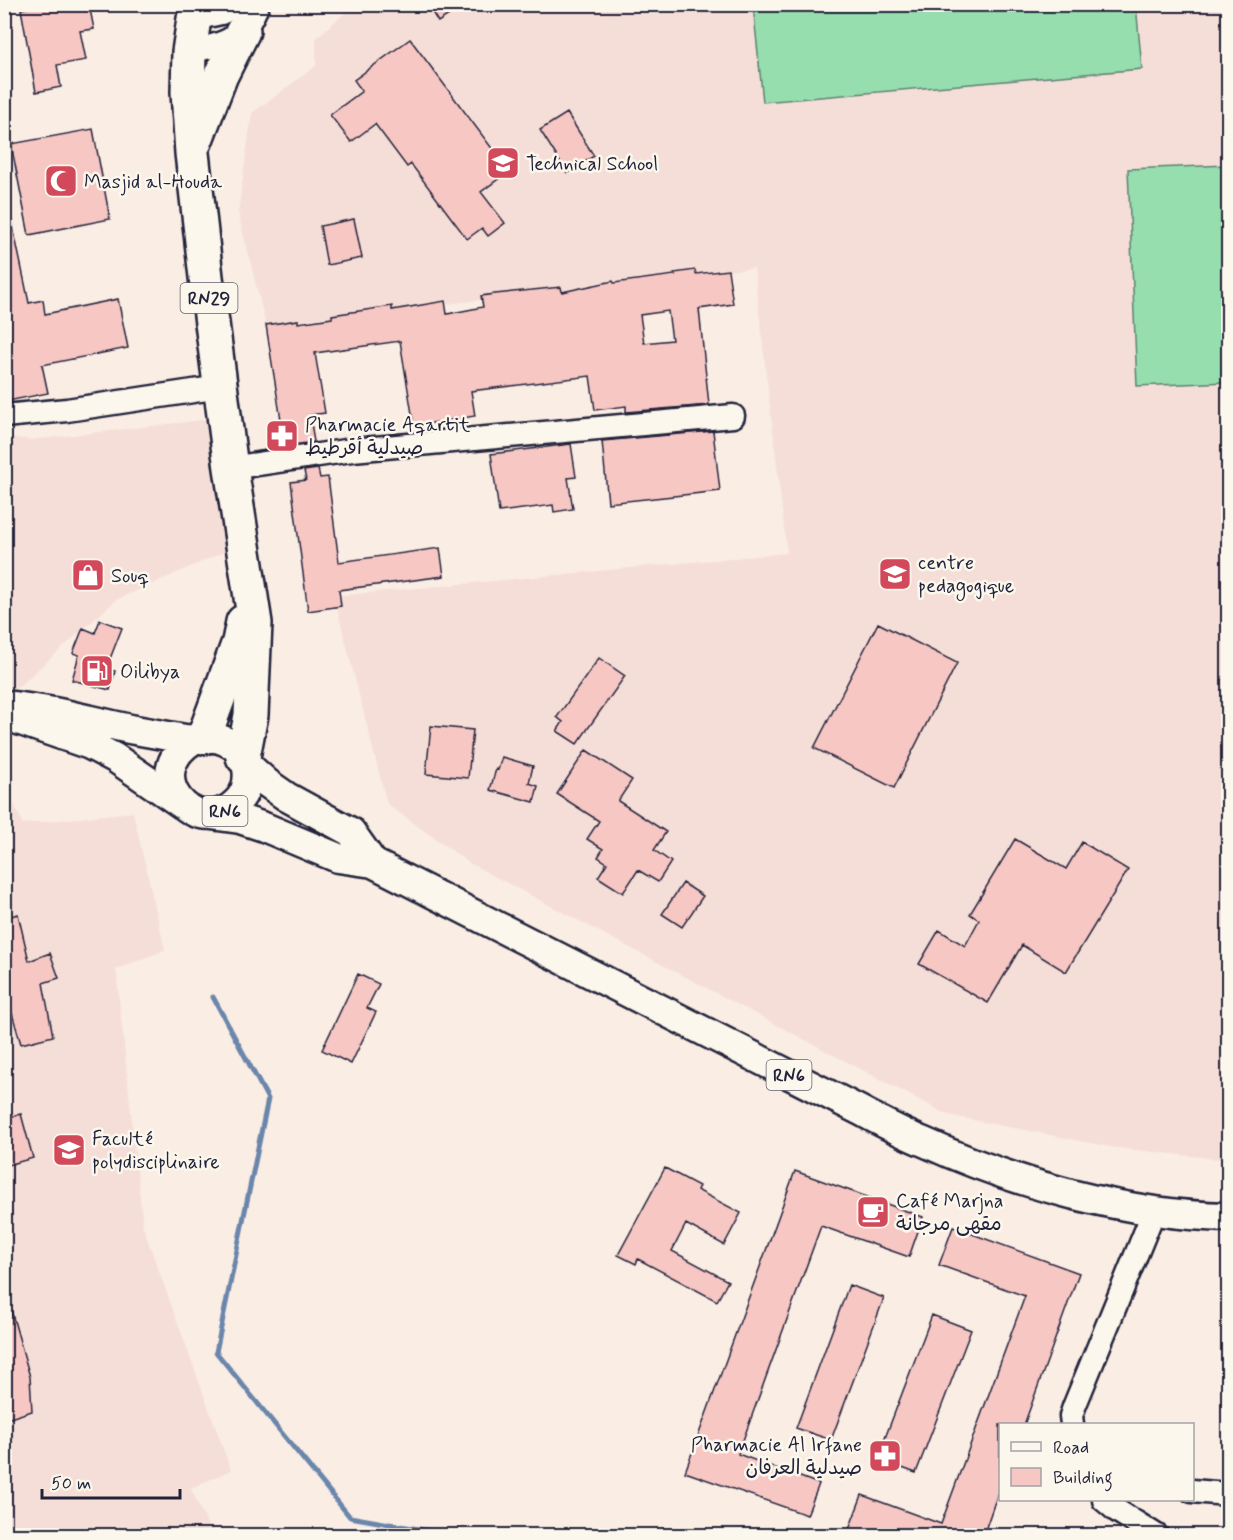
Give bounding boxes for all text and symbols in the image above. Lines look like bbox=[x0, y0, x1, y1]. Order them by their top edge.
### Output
school or university icon: Technical School bbox=[485, 145, 521, 181]
place label: Technical School bbox=[526, 151, 658, 178]
mosque icon: Masjid al-Houda bbox=[43, 163, 79, 199]
place label: Masjid al-Houda bbox=[84, 169, 223, 196]
road number: RN29 bbox=[180, 283, 238, 313]
place label: Pharmacie Aqartit صيدلية أقرطيط bbox=[305, 412, 470, 462]
pharmacy icon: Pharmacie Aqartit صيدلية أقرطيط bbox=[264, 418, 300, 454]
place label: centre pedagogique bbox=[918, 550, 1014, 601]
school or university icon: centre pedagogique bbox=[877, 556, 913, 592]
shop icon: Souq bbox=[70, 557, 106, 593]
place label: Souq bbox=[111, 563, 149, 590]
fuel station icon: Oilibya bbox=[79, 653, 115, 689]
place label: Oilibya bbox=[120, 659, 180, 686]
road number: RN6 bbox=[202, 796, 248, 826]
road number: RN6 bbox=[766, 1060, 812, 1090]
place label: Faculté polydisciplinaire bbox=[92, 1126, 220, 1176]
school or university icon: Faculté polydisciplinaire bbox=[51, 1132, 87, 1168]
place label: Café Marjna مقهى مرجانة bbox=[896, 1188, 1004, 1238]
cafe icon: Café Marjna مقهى مرجانة bbox=[855, 1194, 891, 1230]
legend bbox=[999, 1423, 1194, 1501]
place label: Pharmacie Al Irfane صيدلية العرفان bbox=[691, 1432, 862, 1482]
text: Road bbox=[1053, 1436, 1089, 1460]
pharmacy icon: Pharmacie Al Irfane صيدلية العرفان bbox=[867, 1438, 903, 1474]
scale bar bbox=[42, 1462, 180, 1500]
text: Building bbox=[1053, 1466, 1113, 1492]
text: 50 m bbox=[51, 1472, 91, 1496]

